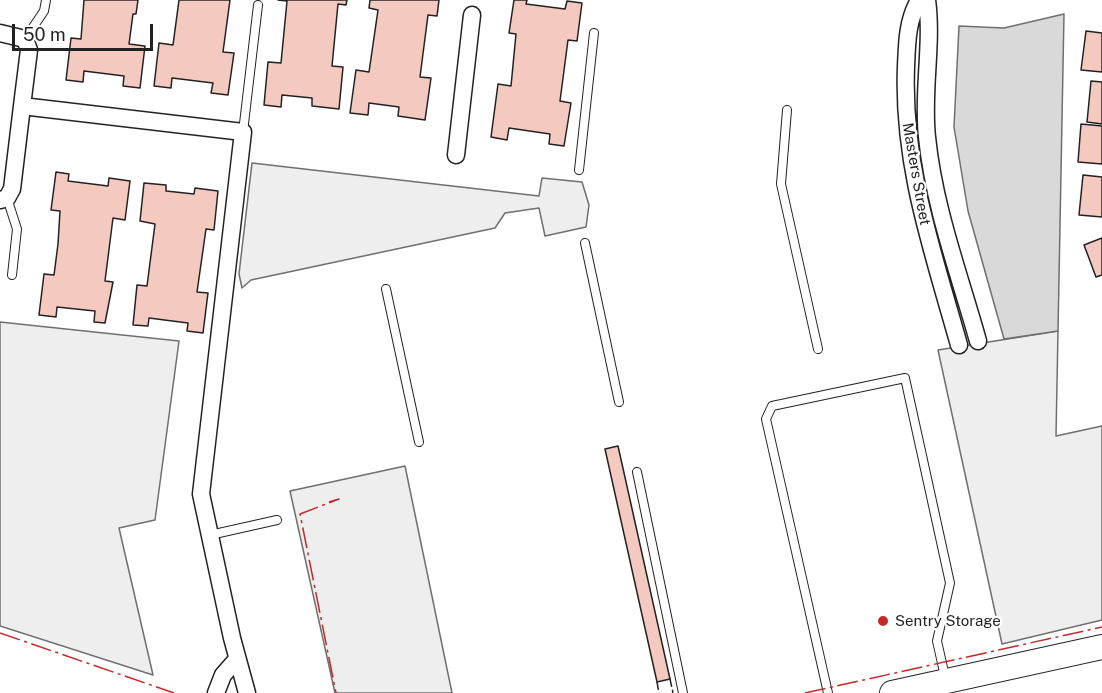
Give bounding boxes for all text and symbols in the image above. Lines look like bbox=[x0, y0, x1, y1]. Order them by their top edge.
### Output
scale bar bbox=[15, 12, 156, 50]
text: 50 m bbox=[23, 24, 66, 45]
street label: Masters Street bbox=[898, 121, 934, 227]
place label: Sentry Storage bbox=[895, 612, 1001, 630]
marker: Sentry Storage bbox=[876, 614, 890, 628]

